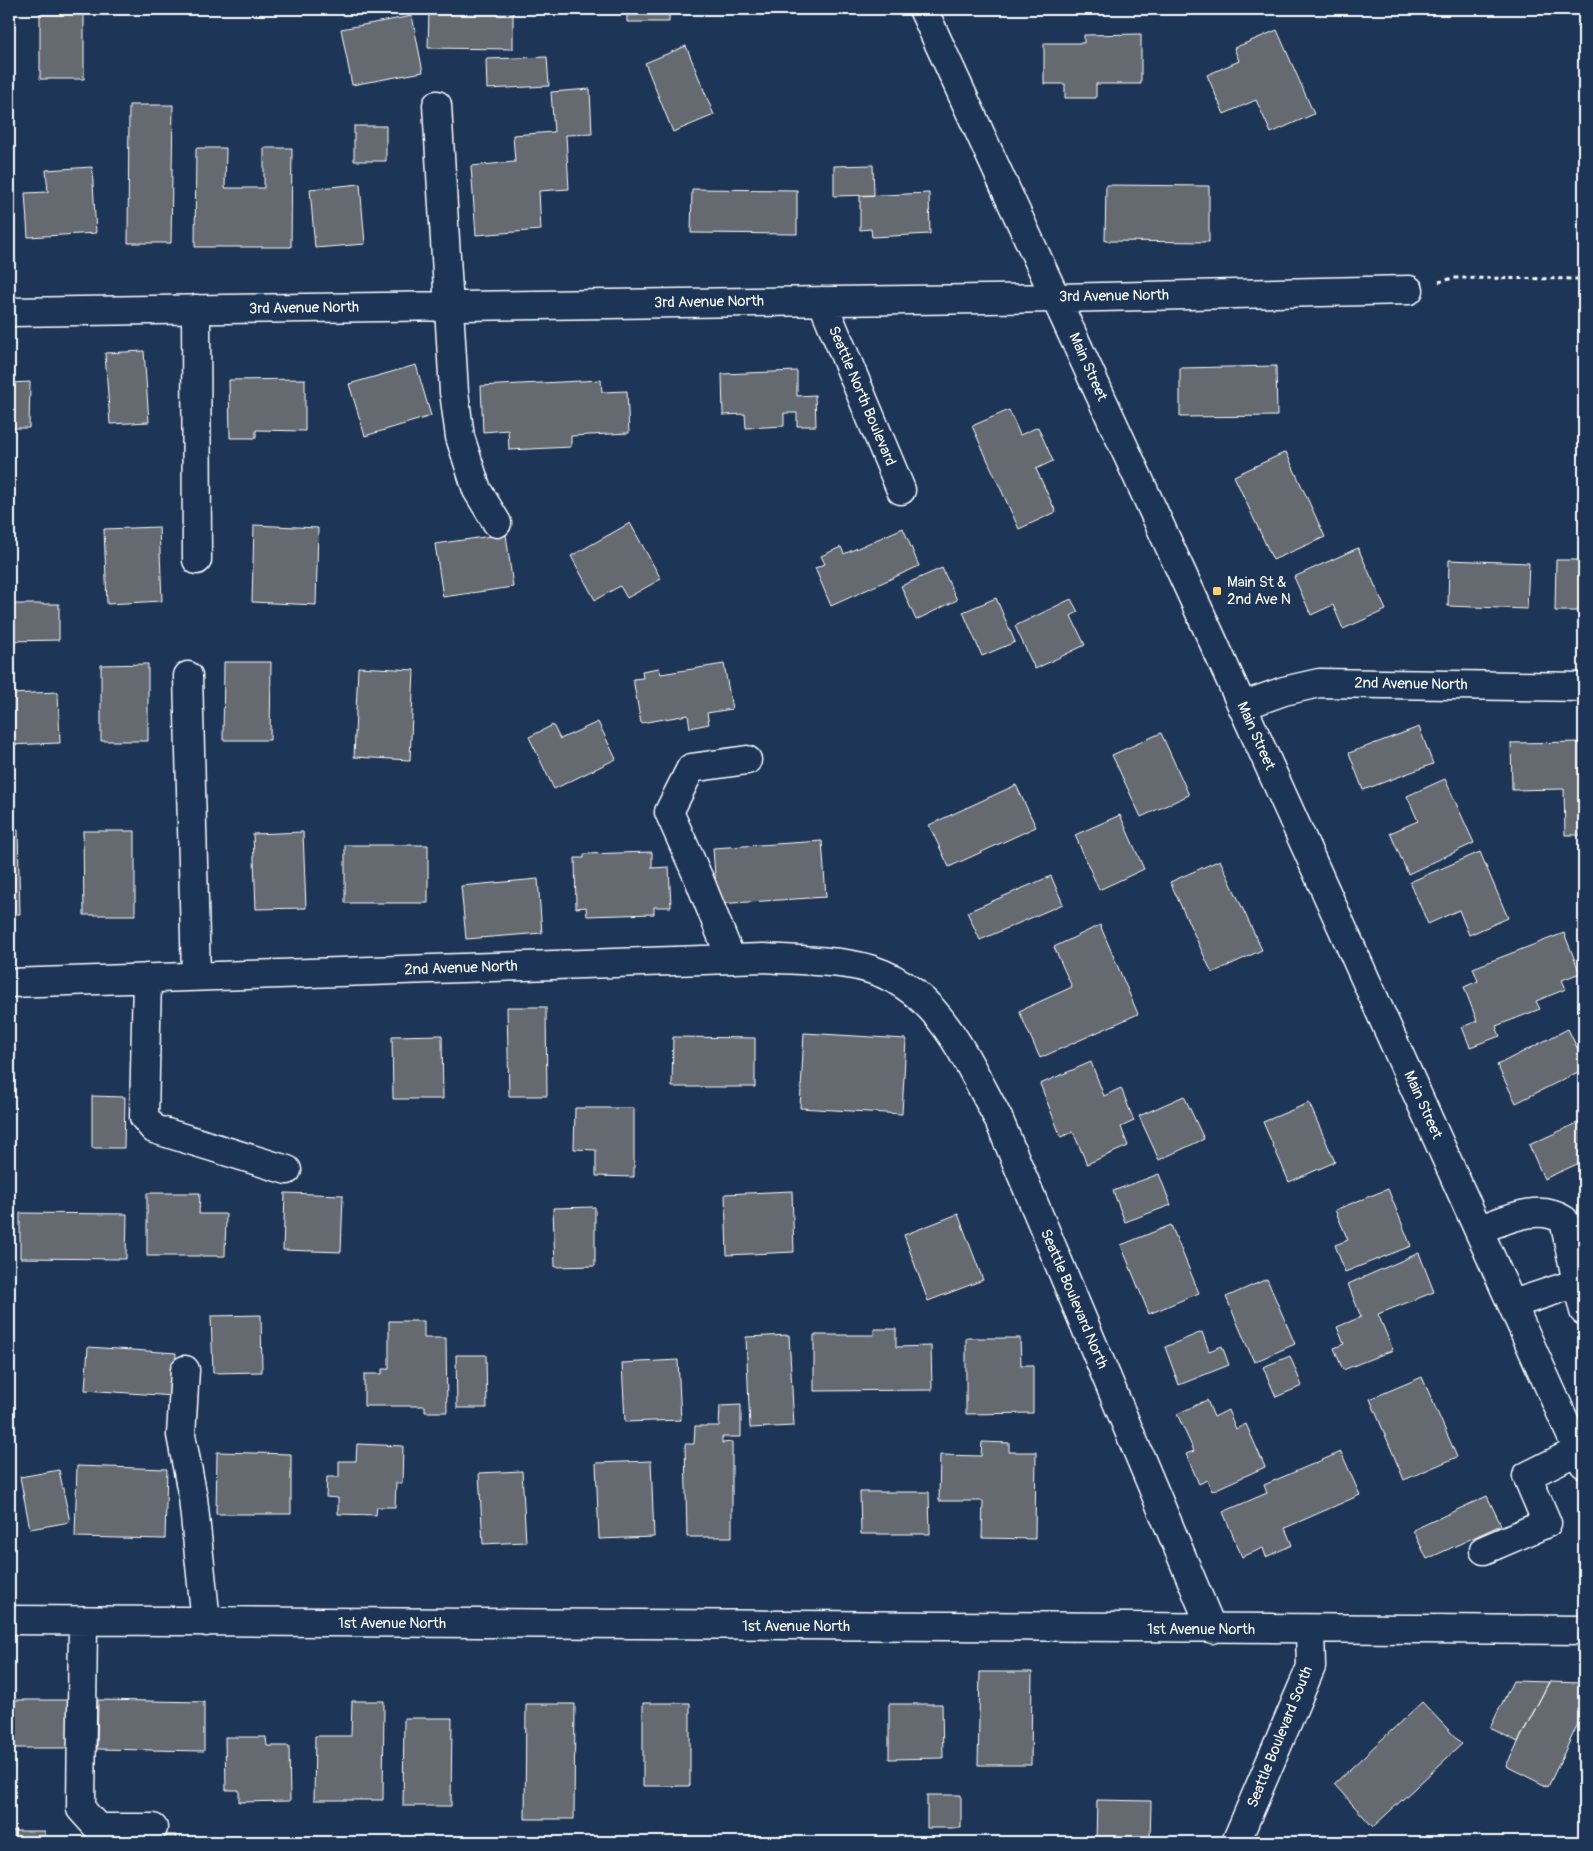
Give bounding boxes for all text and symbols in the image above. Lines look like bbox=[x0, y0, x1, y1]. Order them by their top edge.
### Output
street label: 3rd Avenue North bbox=[1059, 286, 1169, 306]
street label: 3rd Avenue North bbox=[654, 292, 764, 312]
street label: 3rd Avenue North bbox=[249, 298, 359, 318]
street label: Seattle North Boulevard bbox=[824, 323, 900, 469]
street label: Main Street bbox=[1065, 330, 1112, 405]
place label: Main St & 2nd Ave N bbox=[1227, 573, 1291, 609]
marker: Main St & 2nd Ave N bbox=[1211, 585, 1223, 597]
street label: 2nd Avenue North bbox=[1354, 674, 1468, 694]
street label: Main Street bbox=[1233, 699, 1280, 774]
street label: 2nd Avenue North bbox=[404, 957, 518, 979]
street label: Main Street bbox=[1400, 1068, 1447, 1143]
street label: Seattle Boulevard North bbox=[1036, 1226, 1112, 1372]
street label: 1st Avenue North bbox=[338, 1614, 446, 1633]
street label: 1st Avenue North bbox=[742, 1617, 850, 1636]
street label: 1st Avenue North bbox=[1147, 1620, 1255, 1639]
street label: Seattle Boulevard South bbox=[1243, 1664, 1317, 1810]

